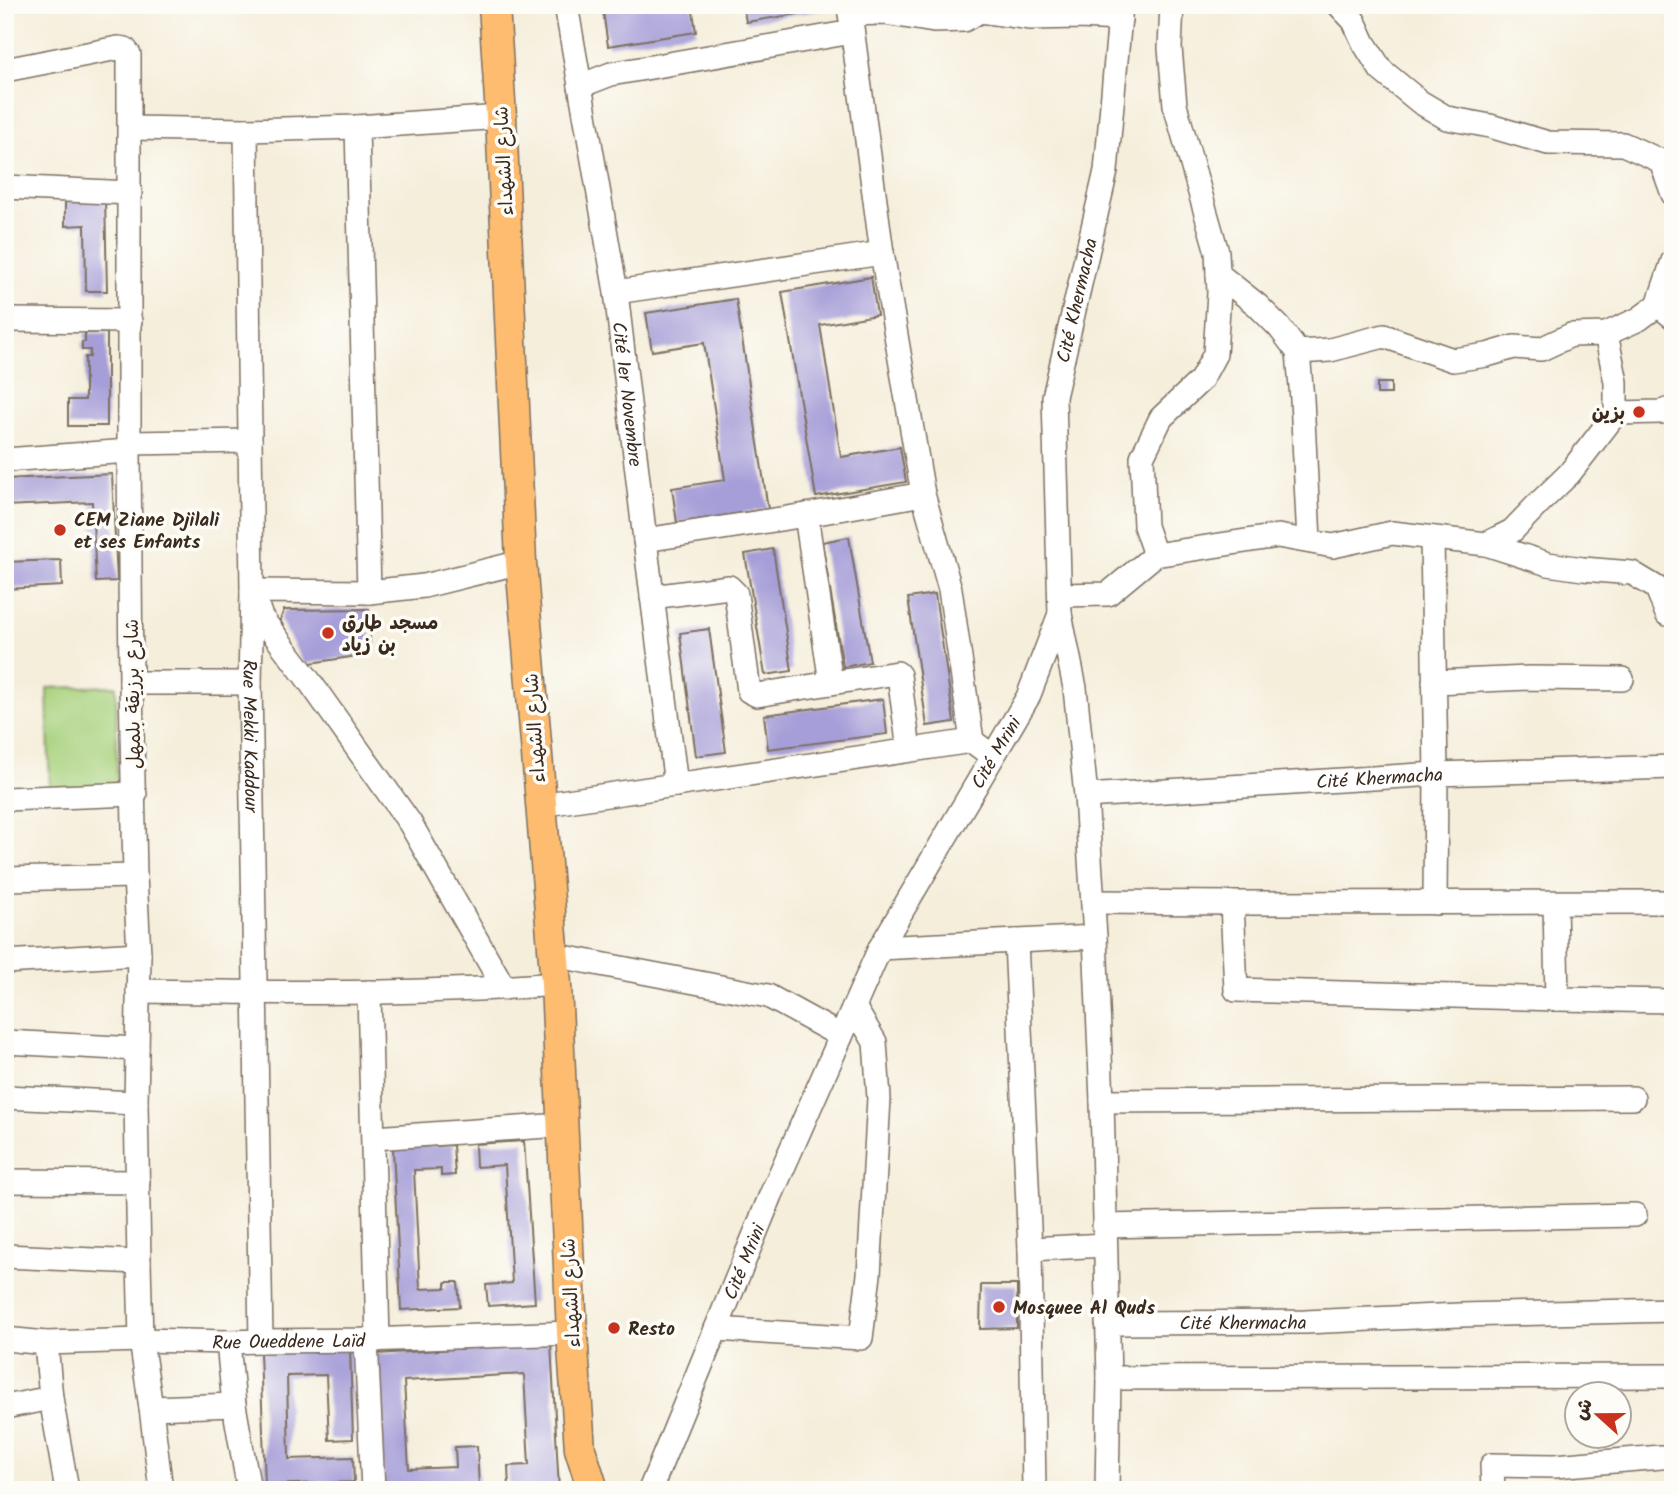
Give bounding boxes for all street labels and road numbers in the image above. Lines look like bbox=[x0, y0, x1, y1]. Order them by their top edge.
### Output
street label: شارع الشهداء bbox=[487, 105, 523, 216]
street label: Cité Khermacha bbox=[1049, 235, 1107, 366]
street label: Cité 1er Novembre bbox=[603, 320, 649, 469]
street label: شارع برزيقة بلمهل bbox=[118, 619, 150, 769]
street label: Rue Mekki Kaddour bbox=[233, 659, 265, 814]
street label: شارع الشهداء bbox=[517, 672, 555, 784]
street label: Cité Mrini bbox=[964, 710, 1031, 795]
street label: Cité Khermacha bbox=[1315, 761, 1443, 799]
street label: Cité Mrini bbox=[717, 1218, 775, 1305]
street label: شارع الشهداء bbox=[554, 1237, 590, 1348]
street label: Cité Khermacha bbox=[1179, 1309, 1307, 1340]
street label: Rue Oueddene Laïd bbox=[212, 1327, 366, 1359]

